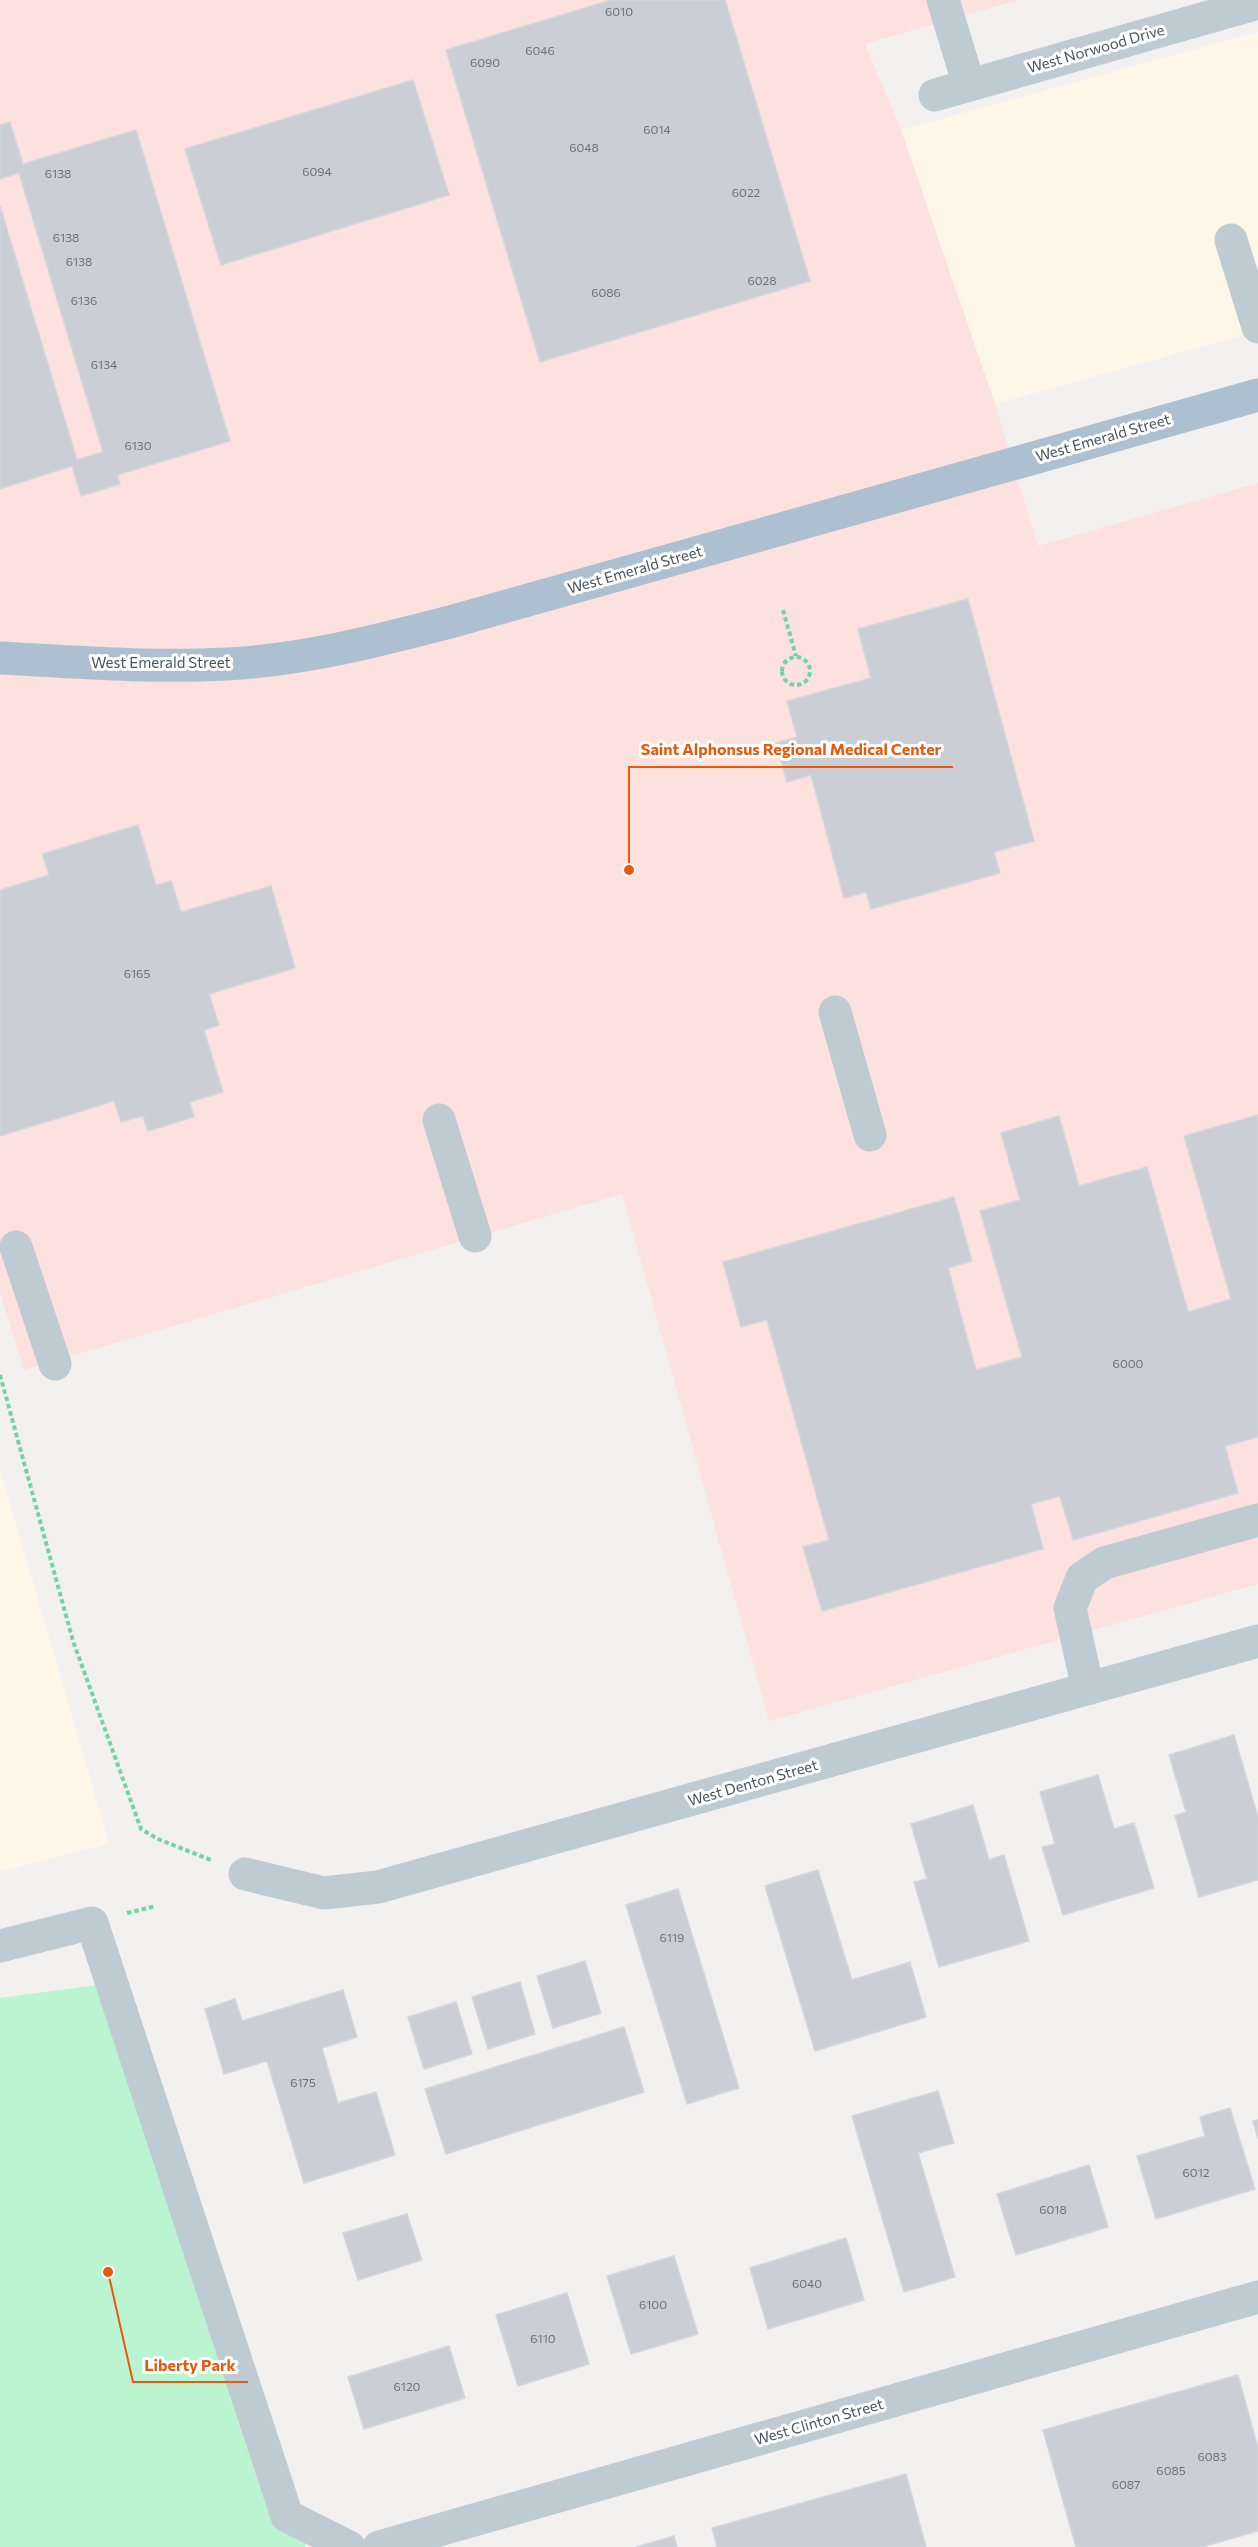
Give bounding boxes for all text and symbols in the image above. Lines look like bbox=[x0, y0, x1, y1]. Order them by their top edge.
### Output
house number: 6010 bbox=[605, 4, 633, 18]
street label: West Norwood Drive bbox=[1025, 20, 1166, 76]
house number: 6046 bbox=[525, 43, 555, 57]
house number: 6090 bbox=[470, 55, 500, 69]
house number: 6014 bbox=[643, 122, 671, 136]
house number: 6048 bbox=[569, 140, 599, 154]
house number: 6094 bbox=[302, 164, 332, 178]
house number: 6138 bbox=[45, 166, 71, 180]
house number: 6022 bbox=[732, 185, 761, 199]
house number: 6138 bbox=[53, 230, 79, 244]
house number: 6138 bbox=[66, 254, 92, 268]
house number: 6028 bbox=[748, 273, 777, 287]
house number: 6086 bbox=[591, 285, 621, 299]
house number: 6136 bbox=[71, 293, 97, 307]
house number: 6134 bbox=[91, 357, 117, 371]
street label: West Emerald Street bbox=[1033, 409, 1172, 465]
house number: 6130 bbox=[124, 438, 152, 452]
street label: West Emerald Street bbox=[565, 541, 704, 597]
street label: West Emerald Street bbox=[91, 653, 231, 671]
callout: Saint Alphonsus Regional Medical Center bbox=[629, 733, 953, 767]
text: Saint Alphonsus Regional Medical Center bbox=[641, 739, 942, 758]
house number: 6165 bbox=[124, 966, 150, 980]
house number: 6000 bbox=[1113, 1356, 1144, 1370]
street label: West Denton Street bbox=[686, 1755, 820, 1809]
house number: 6119 bbox=[660, 1930, 684, 1944]
house number: 6175 bbox=[290, 2075, 316, 2089]
house number: 6012 bbox=[1183, 2165, 1210, 2179]
house number: 6018 bbox=[1039, 2202, 1067, 2216]
house number: 6040 bbox=[792, 2276, 822, 2290]
house number: 6100 bbox=[639, 2297, 667, 2311]
house number: 6110 bbox=[530, 2331, 556, 2345]
callout: Liberty Park bbox=[133, 2348, 248, 2382]
text: Liberty Park bbox=[144, 2355, 237, 2374]
house number: 6120 bbox=[394, 2379, 421, 2393]
street label: West Clinton Street bbox=[752, 2394, 885, 2448]
house number: 6083 bbox=[1197, 2449, 1227, 2463]
house number: 6085 bbox=[1156, 2463, 1186, 2477]
house number: 6087 bbox=[1112, 2477, 1140, 2491]

